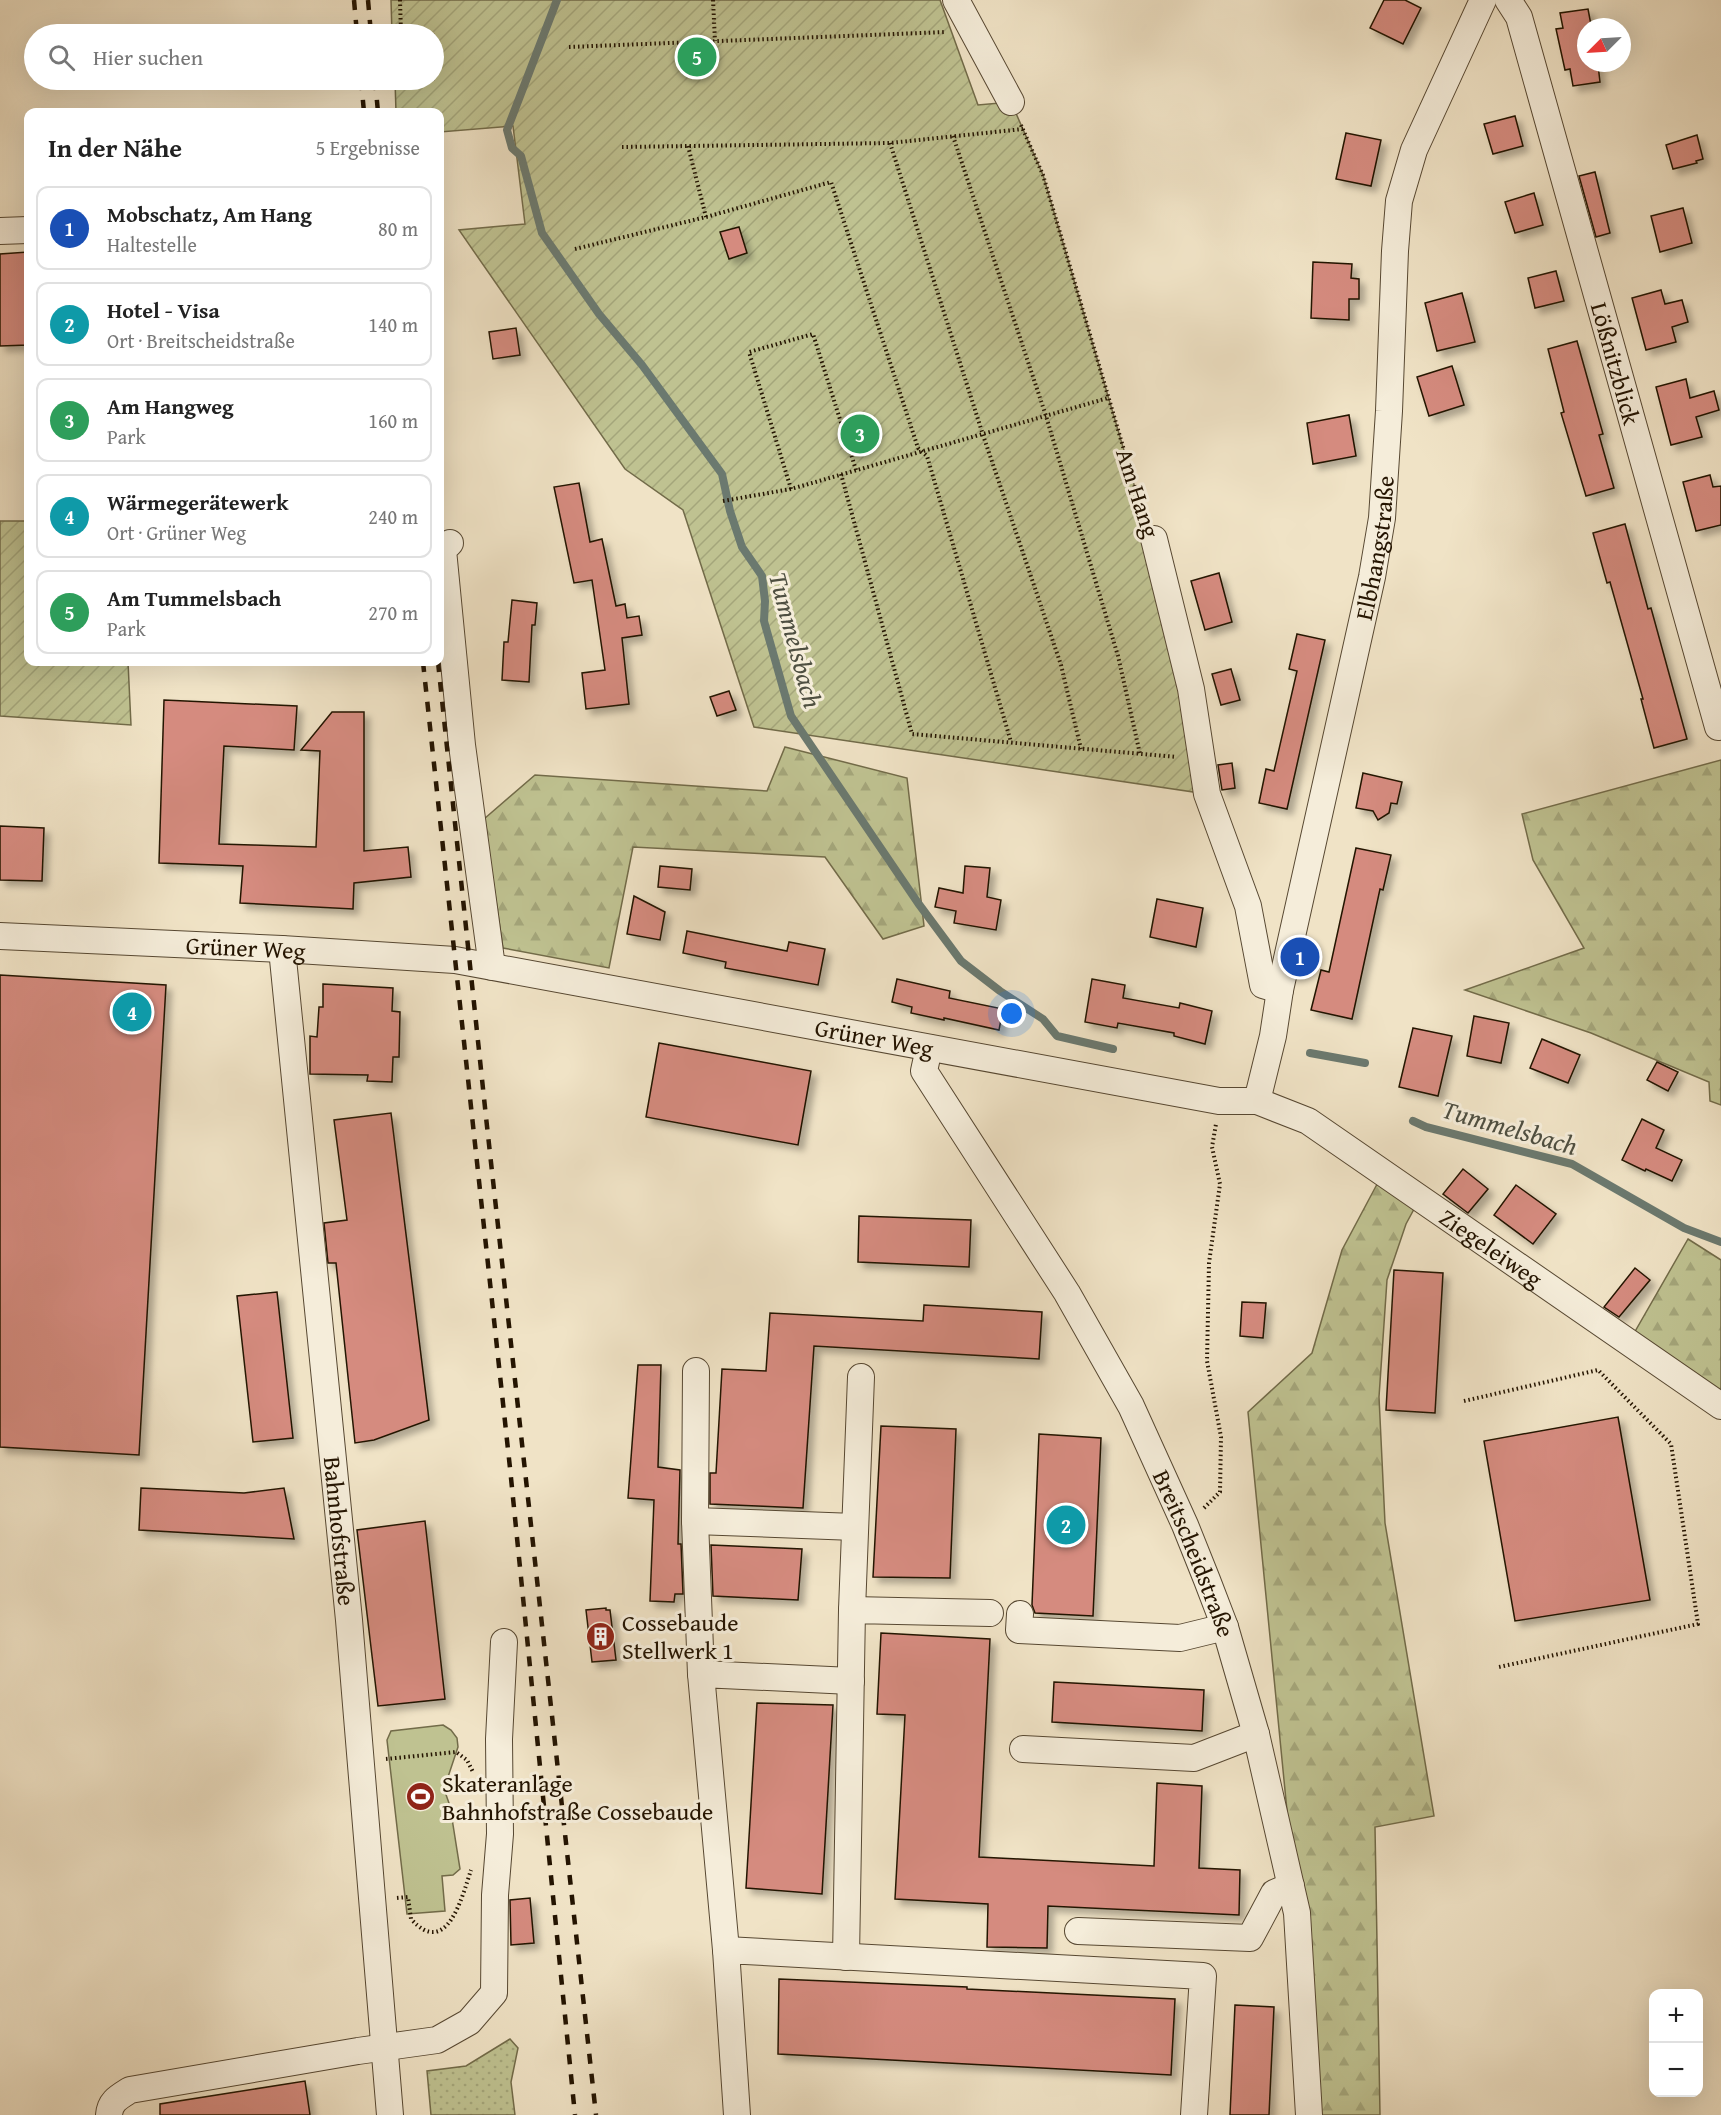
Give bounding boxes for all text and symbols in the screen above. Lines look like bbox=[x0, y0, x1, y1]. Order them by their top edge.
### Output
north arrow bbox=[1577, 18, 1631, 72]
search box bbox=[24, 24, 444, 90]
pin: 5 bbox=[678, 34, 716, 80]
icon: search bbox=[45, 41, 78, 74]
text: Hier suchen bbox=[93, 41, 203, 73]
text: In der Nähe bbox=[48, 128, 182, 167]
text: 5 Ergebnisse bbox=[316, 133, 420, 162]
text: Mobschatz, Am Hang bbox=[107, 198, 312, 230]
text: 1 bbox=[64, 214, 75, 243]
text: 80 m bbox=[378, 214, 418, 243]
text: Haltestelle bbox=[107, 230, 197, 259]
text: Hotel - Visa bbox=[107, 294, 220, 326]
street label: Lößnitzblick bbox=[1582, 298, 1650, 429]
text: 2 bbox=[64, 310, 75, 339]
text: 140 m bbox=[368, 310, 418, 339]
text: Ort · Breitscheidstraße bbox=[107, 326, 295, 355]
text: Am Hangweg bbox=[107, 390, 234, 422]
text: 3 bbox=[64, 406, 75, 435]
text: 160 m bbox=[368, 406, 418, 435]
pin: 3 bbox=[840, 412, 880, 456]
text: Park bbox=[107, 422, 146, 451]
street label: Am Hang bbox=[1107, 444, 1169, 542]
street label: Elbhangstraße bbox=[1345, 474, 1402, 623]
text: Wärmegerätewerk bbox=[107, 486, 289, 518]
text: 4 bbox=[64, 502, 75, 531]
text: 240 m bbox=[368, 502, 418, 531]
text: Ort · Grüner Weg bbox=[107, 518, 246, 547]
water label: Tummelsbach bbox=[759, 568, 833, 712]
text: Am Tummelsbach bbox=[107, 582, 281, 614]
text: 5 bbox=[64, 598, 75, 627]
text: 270 m bbox=[368, 598, 418, 627]
text: Park bbox=[107, 614, 146, 643]
street label: Grüner Weg bbox=[185, 927, 307, 968]
pin: 1 bbox=[1280, 934, 1320, 980]
pin: 4 bbox=[112, 990, 152, 1034]
your location bbox=[997, 999, 1026, 1028]
street label: Grüner Weg bbox=[812, 1009, 936, 1065]
water label: Tummelsbach bbox=[1438, 1089, 1582, 1165]
street label: Ziegeleiweg bbox=[1433, 1199, 1550, 1296]
street label: Bahnhofstraße bbox=[315, 1455, 365, 1607]
street label: Breitscheidstraße bbox=[1145, 1464, 1244, 1641]
pin: 2 bbox=[1046, 1502, 1086, 1547]
place label: Cossebaude Stellwerk 1 bbox=[622, 1605, 738, 1668]
building icon: Cossebaude Stellwerk 1 bbox=[585, 1620, 617, 1652]
place label: Skateranlage Bahnhofstraße Cossebaude bbox=[442, 1766, 713, 1829]
sports icon: Skateranlage Bahnhofstraße Cossebaude bbox=[405, 1781, 437, 1813]
map controls bbox=[1649, 1989, 1703, 2097]
button: + bbox=[1649, 1989, 1703, 2043]
button: − bbox=[1649, 2043, 1703, 2097]

